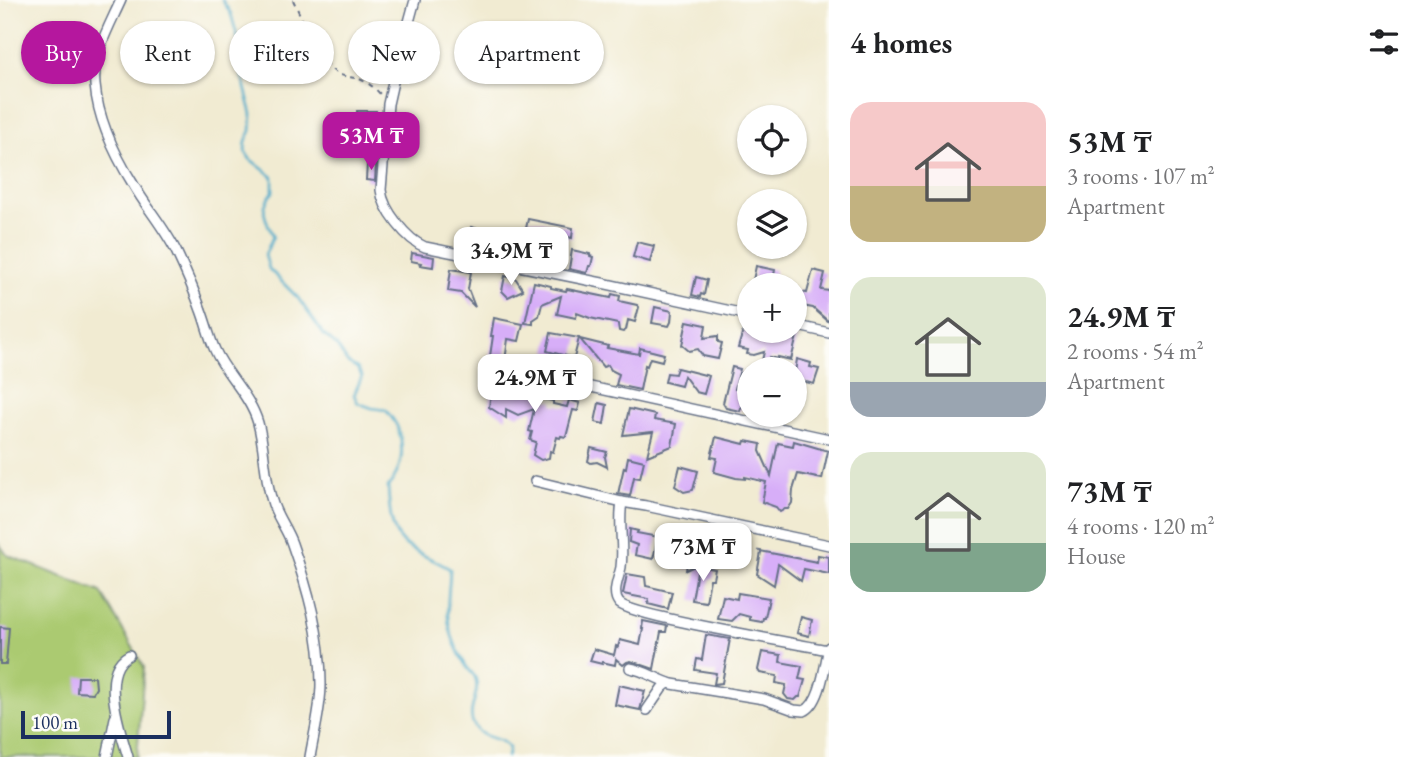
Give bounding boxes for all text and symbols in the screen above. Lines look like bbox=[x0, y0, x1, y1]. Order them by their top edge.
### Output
chip: Buy bbox=[21, 21, 106, 84]
chip: Rent bbox=[120, 21, 215, 84]
chip: Filters bbox=[229, 21, 334, 84]
chip: New bbox=[348, 21, 440, 84]
chip: Apartment bbox=[454, 21, 604, 84]
text: 4 homes bbox=[850, 23, 952, 62]
icon: filters bbox=[1365, 23, 1403, 61]
map controls bbox=[737, 105, 807, 427]
button: locate bbox=[737, 105, 807, 175]
pin: 53M ₸ bbox=[322, 113, 420, 172]
text: 53M ₸ bbox=[339, 120, 403, 150]
text: 53M ₸ bbox=[1067, 122, 1152, 161]
icon: home bbox=[906, 130, 990, 214]
text: 3 rooms · 107 m² bbox=[1067, 161, 1215, 191]
button: layers bbox=[737, 189, 807, 259]
text: Apartment bbox=[1067, 191, 1165, 221]
pin: 34.9M ₸ bbox=[446, 228, 576, 287]
text: 34.9M ₸ bbox=[470, 235, 552, 265]
button: + bbox=[737, 273, 807, 343]
text: 24.9M ₸ bbox=[1067, 297, 1175, 336]
icon: home bbox=[906, 305, 990, 389]
text: 2 rooms · 54 m² bbox=[1067, 336, 1204, 366]
pin: 24.9M ₸ bbox=[470, 354, 600, 414]
button: − bbox=[737, 357, 807, 427]
text: 24.9M ₸ bbox=[494, 362, 576, 392]
text: Apartment bbox=[1067, 366, 1165, 396]
text: 73M ₸ bbox=[1067, 472, 1152, 511]
icon: home bbox=[906, 480, 990, 564]
text: 4 rooms · 120 m² bbox=[1067, 511, 1215, 541]
pin: 73M ₸ bbox=[654, 524, 752, 583]
text: 73M ₸ bbox=[671, 531, 735, 561]
text: House bbox=[1067, 541, 1126, 571]
scale bar bbox=[21, 708, 172, 740]
text: 100 m bbox=[32, 710, 78, 735]

